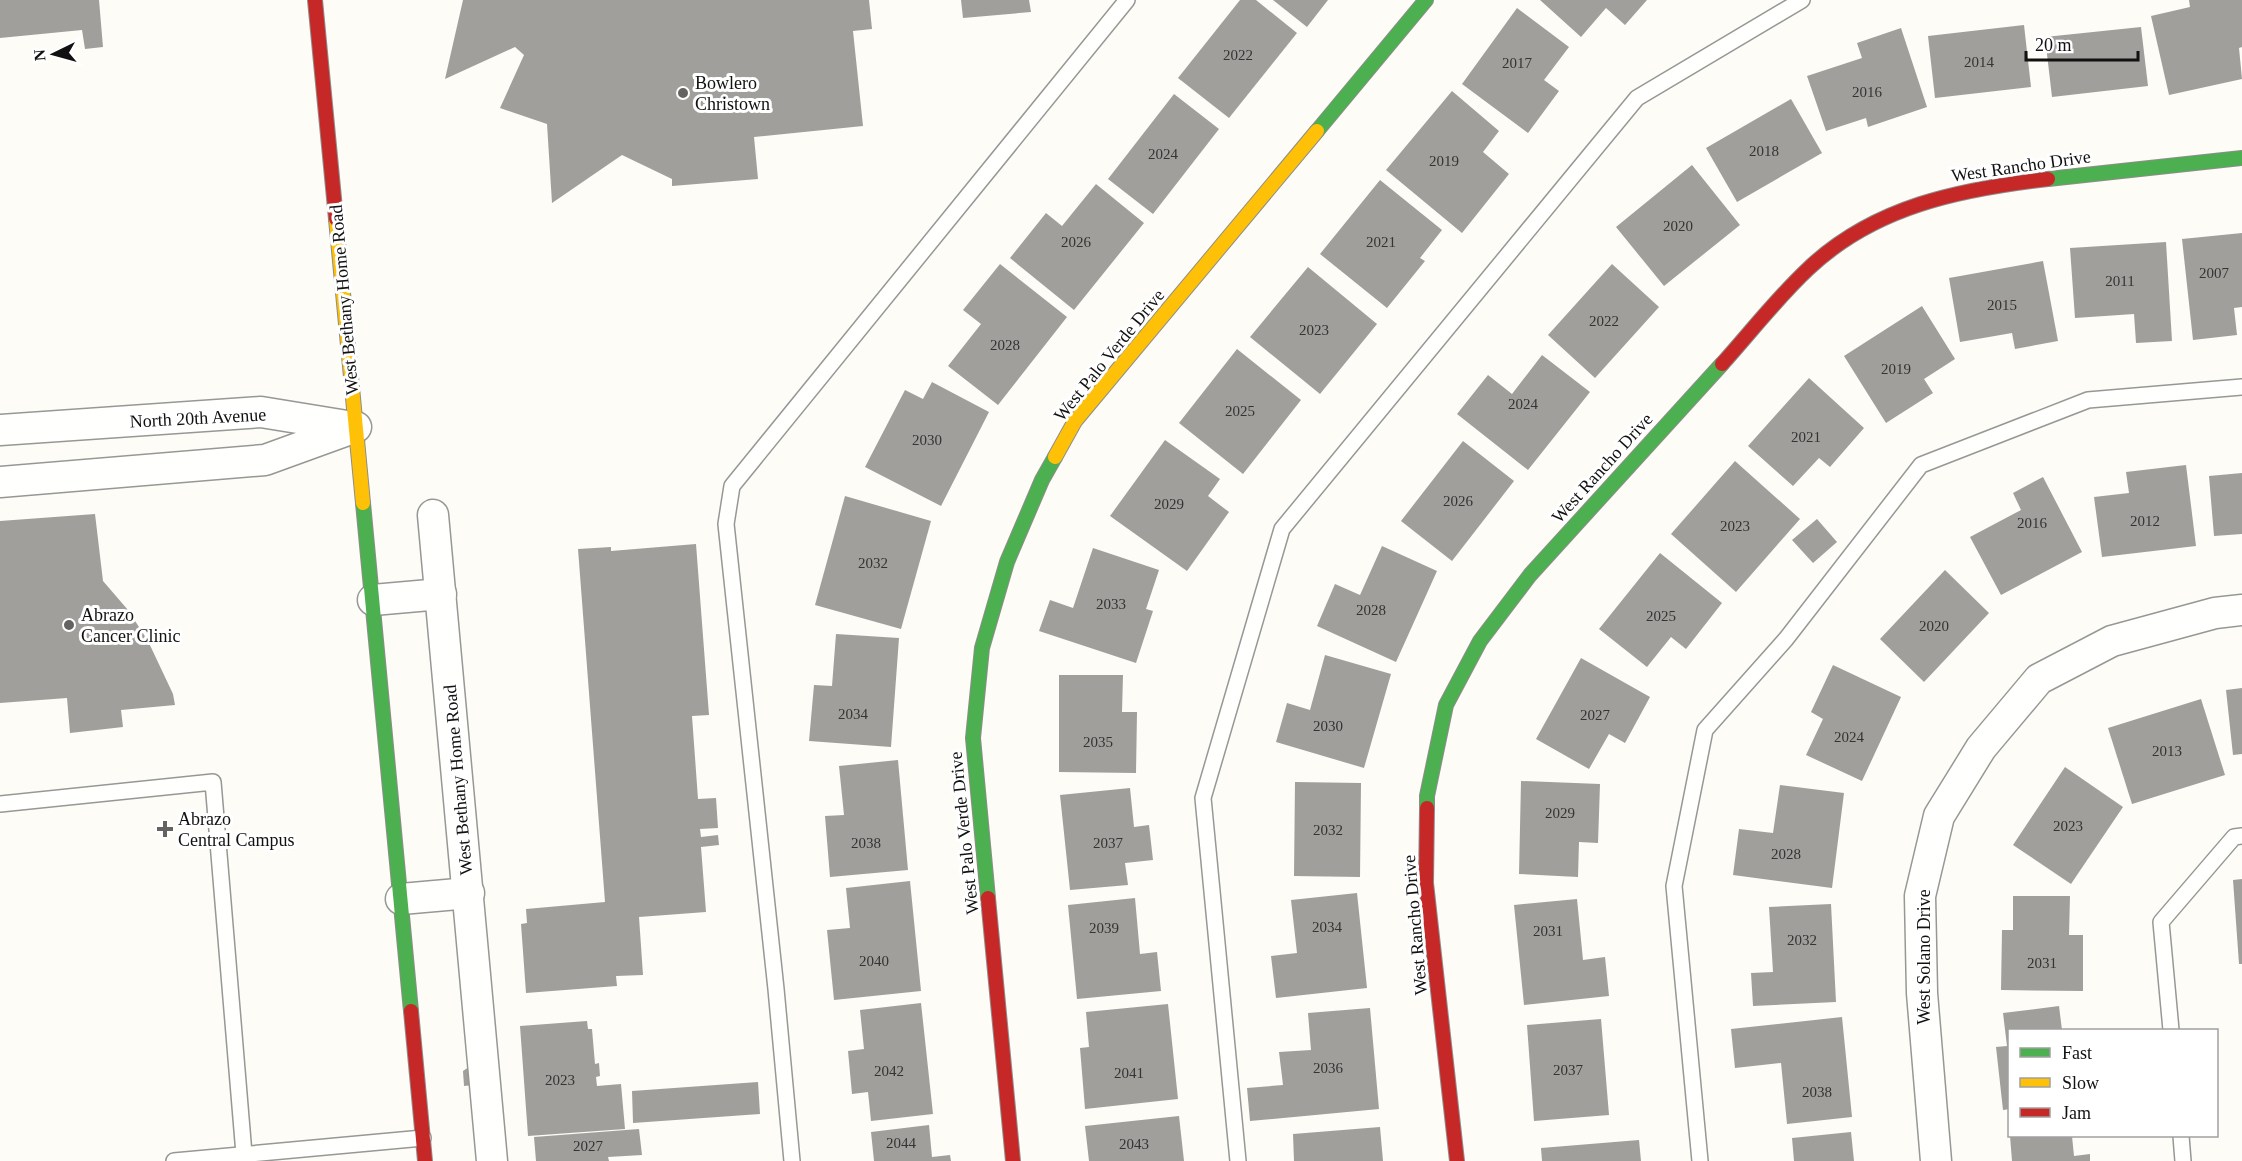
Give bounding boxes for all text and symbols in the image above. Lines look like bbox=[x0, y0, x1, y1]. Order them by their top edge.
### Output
north arrow bbox=[24, 24, 84, 84]
scale bar bbox=[2026, 24, 2138, 62]
text: 20 m bbox=[2035, 35, 2072, 55]
house number: 2022 bbox=[1223, 47, 1253, 63]
text: N bbox=[31, 48, 49, 62]
house number: 2014 bbox=[1964, 54, 1995, 70]
house number: 2017 bbox=[1502, 55, 1533, 71]
place label: Bowlero Christown bbox=[695, 73, 770, 114]
house number: 2016 bbox=[1852, 84, 1883, 100]
marker: Bowlero Christown bbox=[676, 86, 690, 100]
house number: 2018 bbox=[1749, 143, 1779, 159]
house number: 2024 bbox=[1148, 146, 1179, 162]
street label: West Rancho Drive bbox=[1950, 146, 2092, 186]
house number: 2019 bbox=[1429, 153, 1459, 169]
street label: West Bethany Home Road bbox=[326, 204, 362, 396]
house number: 2020 bbox=[1663, 218, 1693, 234]
house number: 2026 bbox=[1061, 234, 1092, 250]
house number: 2021 bbox=[1366, 234, 1396, 250]
house number: 2007 bbox=[2199, 265, 2230, 281]
house number: 2011 bbox=[2105, 273, 2135, 289]
street label: West Palo Verde Drive bbox=[1050, 285, 1168, 425]
house number: 2015 bbox=[1987, 297, 2017, 313]
house number: 2022 bbox=[1589, 313, 1619, 329]
house number: 2023 bbox=[1299, 322, 1329, 338]
house number: 2028 bbox=[990, 337, 1020, 353]
house number: 2019 bbox=[1881, 361, 1911, 377]
house number: 2024 bbox=[1508, 396, 1539, 412]
house number: 2025 bbox=[1225, 403, 1255, 419]
street label: North 20th Avenue bbox=[129, 404, 267, 432]
street label: West Rancho Drive bbox=[1548, 409, 1656, 527]
house number: 2021 bbox=[1791, 429, 1821, 445]
house number: 2030 bbox=[912, 432, 942, 448]
house number: 2026 bbox=[1443, 493, 1474, 509]
house number: 2029 bbox=[1154, 496, 1184, 512]
house number: 2012 bbox=[2130, 513, 2160, 529]
house number: 2016 bbox=[2017, 515, 2048, 531]
house number: 2023 bbox=[1720, 518, 1750, 534]
house number: 2032 bbox=[858, 555, 888, 571]
house number: 2033 bbox=[1096, 596, 1126, 612]
house number: 2028 bbox=[1356, 602, 1386, 618]
place label: Abrazo Cancer Clinic bbox=[81, 605, 180, 646]
house number: 2025 bbox=[1646, 608, 1676, 624]
marker: Abrazo Cancer Clinic bbox=[62, 618, 76, 632]
house number: 2020 bbox=[1919, 618, 1949, 634]
street label: West Bethany Home Road bbox=[440, 684, 476, 876]
house number: 2034 bbox=[838, 706, 869, 722]
house number: 2027 bbox=[1580, 707, 1611, 723]
house number: 2030 bbox=[1313, 718, 1343, 734]
house number: 2024 bbox=[1834, 729, 1865, 745]
house number: 2035 bbox=[1083, 734, 1113, 750]
house number: 2013 bbox=[2152, 743, 2182, 759]
street label: West Palo Verde Drive bbox=[945, 751, 983, 915]
house number: 2029 bbox=[1545, 805, 1575, 821]
place label: Abrazo Central Campus bbox=[178, 809, 294, 850]
house number: 2023 bbox=[2053, 818, 2083, 834]
marker: Abrazo Central Campus bbox=[156, 820, 174, 838]
house number: 2032 bbox=[1313, 822, 1343, 838]
house number: 2038 bbox=[851, 835, 881, 851]
house number: 2037 bbox=[1093, 835, 1124, 851]
house number: 2028 bbox=[1771, 846, 1801, 862]
street label: West Rancho Drive bbox=[1399, 854, 1431, 996]
street label: West Solano Drive bbox=[1914, 889, 1934, 1025]
house number: 2034 bbox=[1312, 919, 1343, 935]
house number: 2039 bbox=[1089, 920, 1119, 936]
house number: 2031 bbox=[1533, 923, 1563, 939]
house number: 2032 bbox=[1787, 932, 1817, 948]
house number: 2040 bbox=[859, 953, 889, 969]
house number: 2031 bbox=[2027, 955, 2057, 971]
legend bbox=[2008, 1029, 2218, 1137]
text: Fast bbox=[2062, 1043, 2092, 1063]
house number: 2036 bbox=[1313, 1060, 1344, 1076]
house number: 2037 bbox=[1553, 1062, 1584, 1078]
house number: 2042 bbox=[874, 1063, 904, 1079]
house number: 2041 bbox=[1114, 1065, 1144, 1081]
house number: 2023 bbox=[545, 1072, 575, 1088]
text: Slow bbox=[2062, 1073, 2099, 1093]
house number: 2038 bbox=[1802, 1084, 1832, 1100]
text: Jam bbox=[2062, 1103, 2091, 1123]
house number: 2044 bbox=[886, 1135, 917, 1151]
house number: 2043 bbox=[1119, 1136, 1149, 1152]
house number: 2027 bbox=[573, 1138, 604, 1154]

